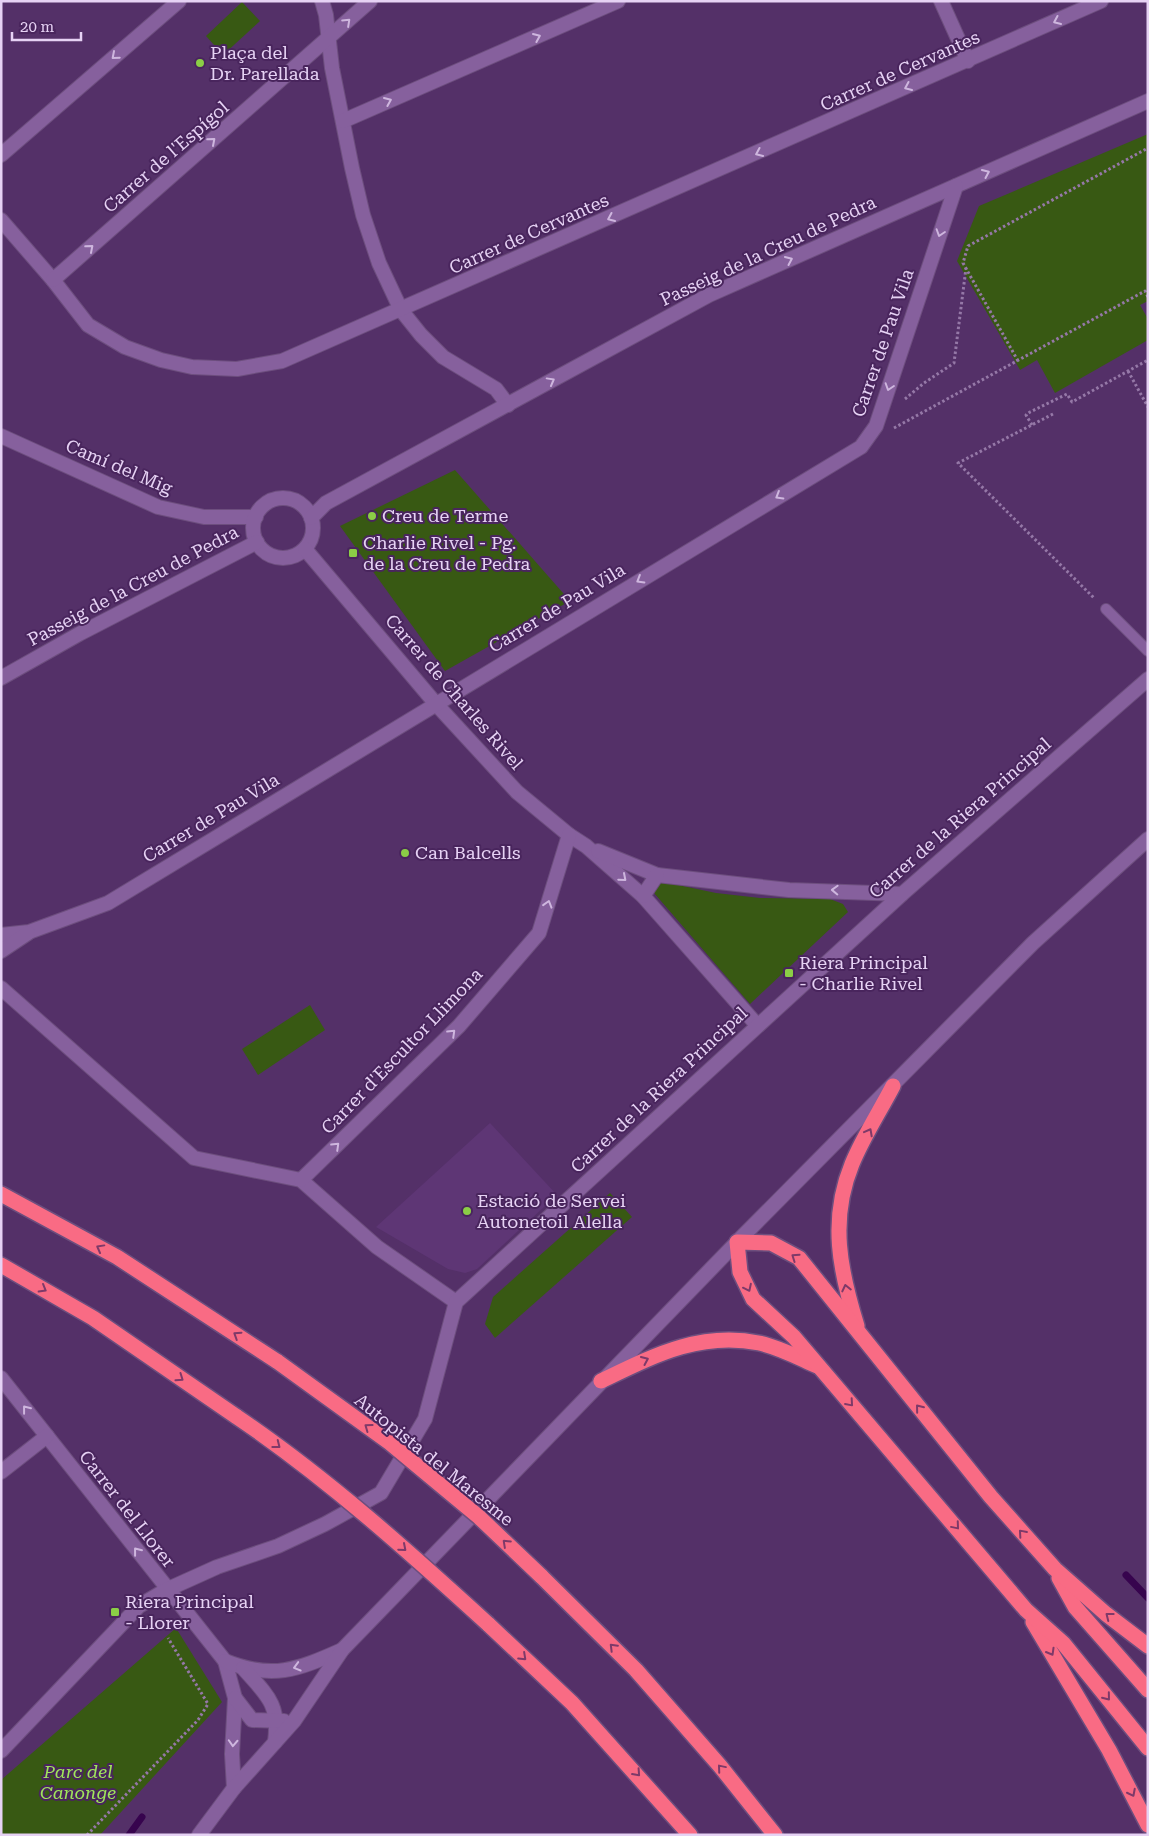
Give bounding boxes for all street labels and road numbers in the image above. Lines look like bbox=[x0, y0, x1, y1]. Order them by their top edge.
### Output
street label: Carrer de Cervantes bbox=[817, 26, 983, 115]
street label: Carrer de l'Espígol bbox=[99, 96, 233, 217]
street label: Carrer de Cervantes bbox=[446, 189, 612, 278]
street label: Passeig de la Creu de Pedra bbox=[657, 191, 879, 310]
street label: Carrer de Pau Vila bbox=[847, 266, 918, 420]
street label: Camí del Mig bbox=[63, 435, 176, 499]
street label: Passeig de la Creu de Pedra bbox=[24, 521, 242, 650]
street label: Carrer de Pau Vila bbox=[485, 558, 629, 657]
street label: Carrer de Charles Rivel bbox=[381, 610, 528, 774]
street label: Carrer de la Riera Principal bbox=[865, 733, 1055, 902]
street label: Carrer de Pau Vila bbox=[139, 768, 283, 867]
street label: Carrer d'Escultor Llimona bbox=[317, 963, 487, 1138]
street label: Carrer de la Riera Principal bbox=[566, 1002, 752, 1177]
street label: Autopista del Maresme bbox=[351, 1389, 518, 1530]
street label: Carrer del Llorer bbox=[75, 1446, 180, 1571]

